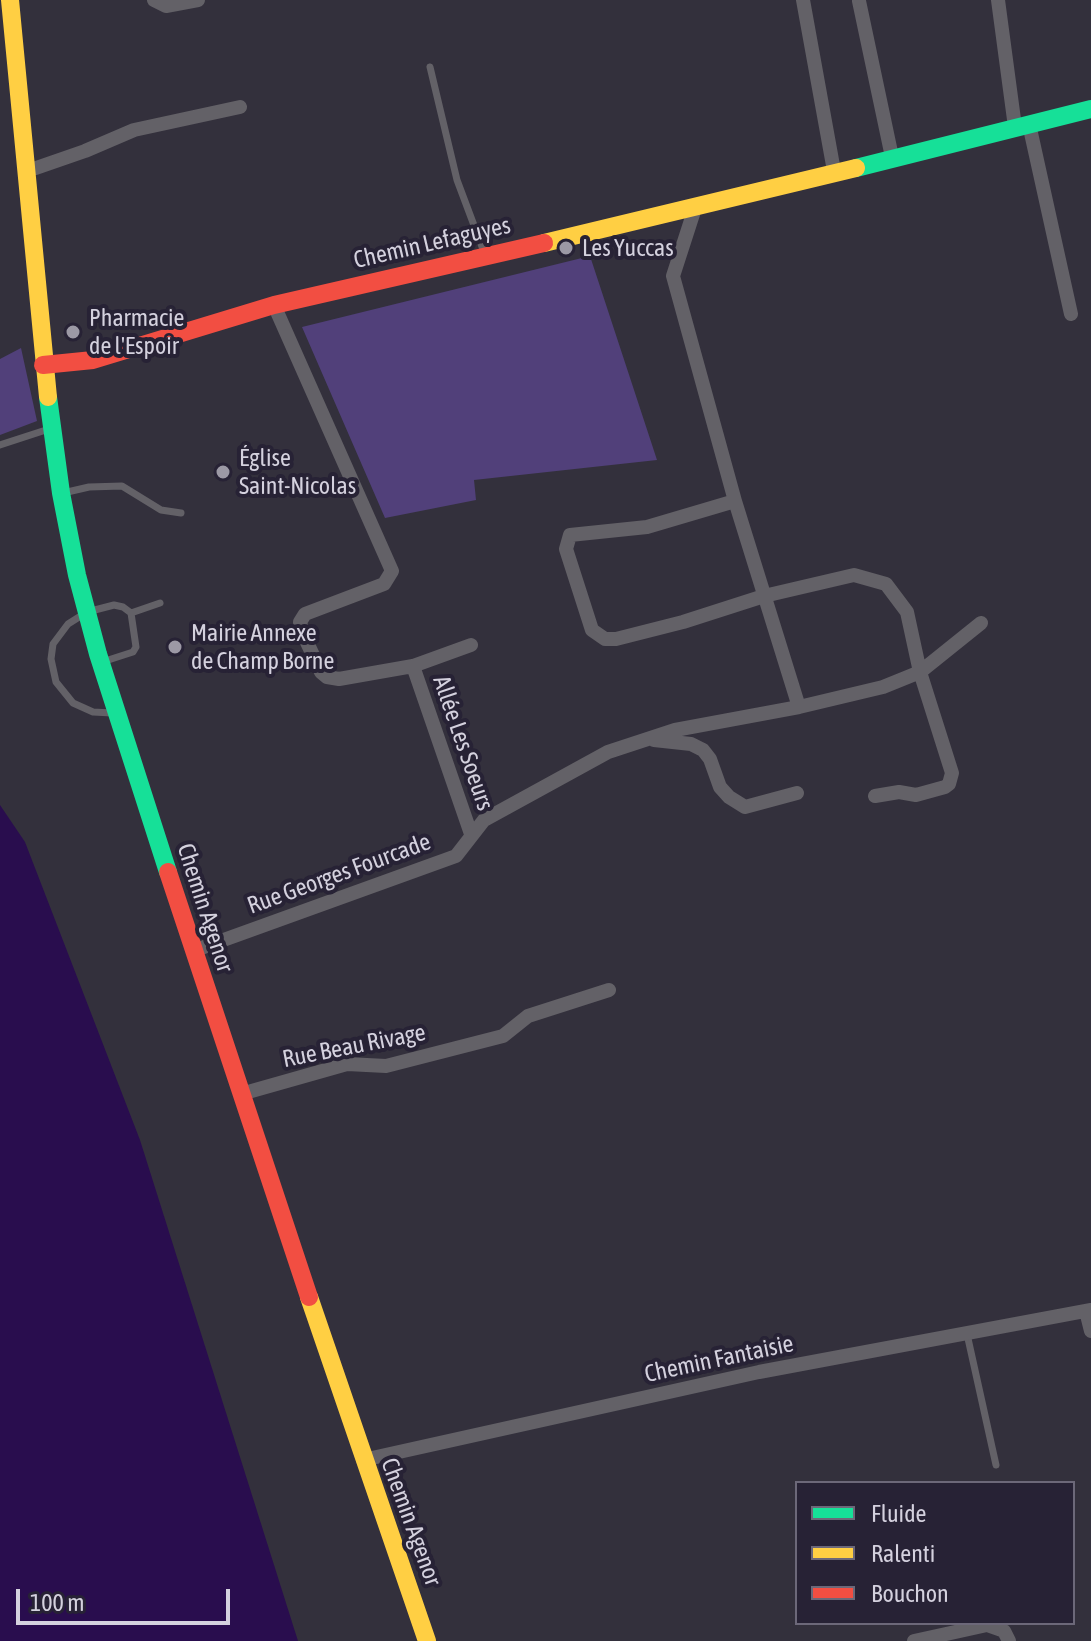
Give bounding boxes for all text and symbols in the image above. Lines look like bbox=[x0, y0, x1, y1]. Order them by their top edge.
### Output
street label: Chemin Lefaguyes bbox=[351, 211, 513, 275]
place label: Les Yuccas bbox=[582, 234, 674, 262]
marker: Les Yuccas bbox=[557, 239, 575, 257]
place label: Pharmacie de l'Espoir bbox=[89, 304, 184, 360]
marker: Pharmacie de l'Espoir bbox=[64, 323, 82, 341]
place label: Église Saint-Nicolas bbox=[239, 444, 356, 500]
marker: Église Saint-Nicolas bbox=[214, 463, 232, 481]
place label: Mairie Annexe de Champ Borne bbox=[191, 619, 334, 675]
marker: Mairie Annexe de Champ Borne bbox=[166, 638, 184, 656]
street label: Allée Les Soeurs bbox=[427, 672, 499, 814]
street label: Rue Georges Fourcade bbox=[243, 827, 435, 921]
street label: Chemin Agenor bbox=[171, 840, 239, 976]
street label: Rue Beau Rivage bbox=[280, 1018, 428, 1074]
street label: Chemin Fantaisie bbox=[642, 1329, 796, 1389]
street label: Chemin Agenor bbox=[375, 1454, 447, 1590]
legend bbox=[795, 1481, 1075, 1625]
text: Fluide bbox=[871, 1500, 926, 1527]
text: Ralenti bbox=[871, 1540, 935, 1567]
scale bar bbox=[20, 1573, 234, 1623]
text: Bouchon bbox=[871, 1580, 949, 1607]
text: 100 m bbox=[30, 1589, 84, 1616]

